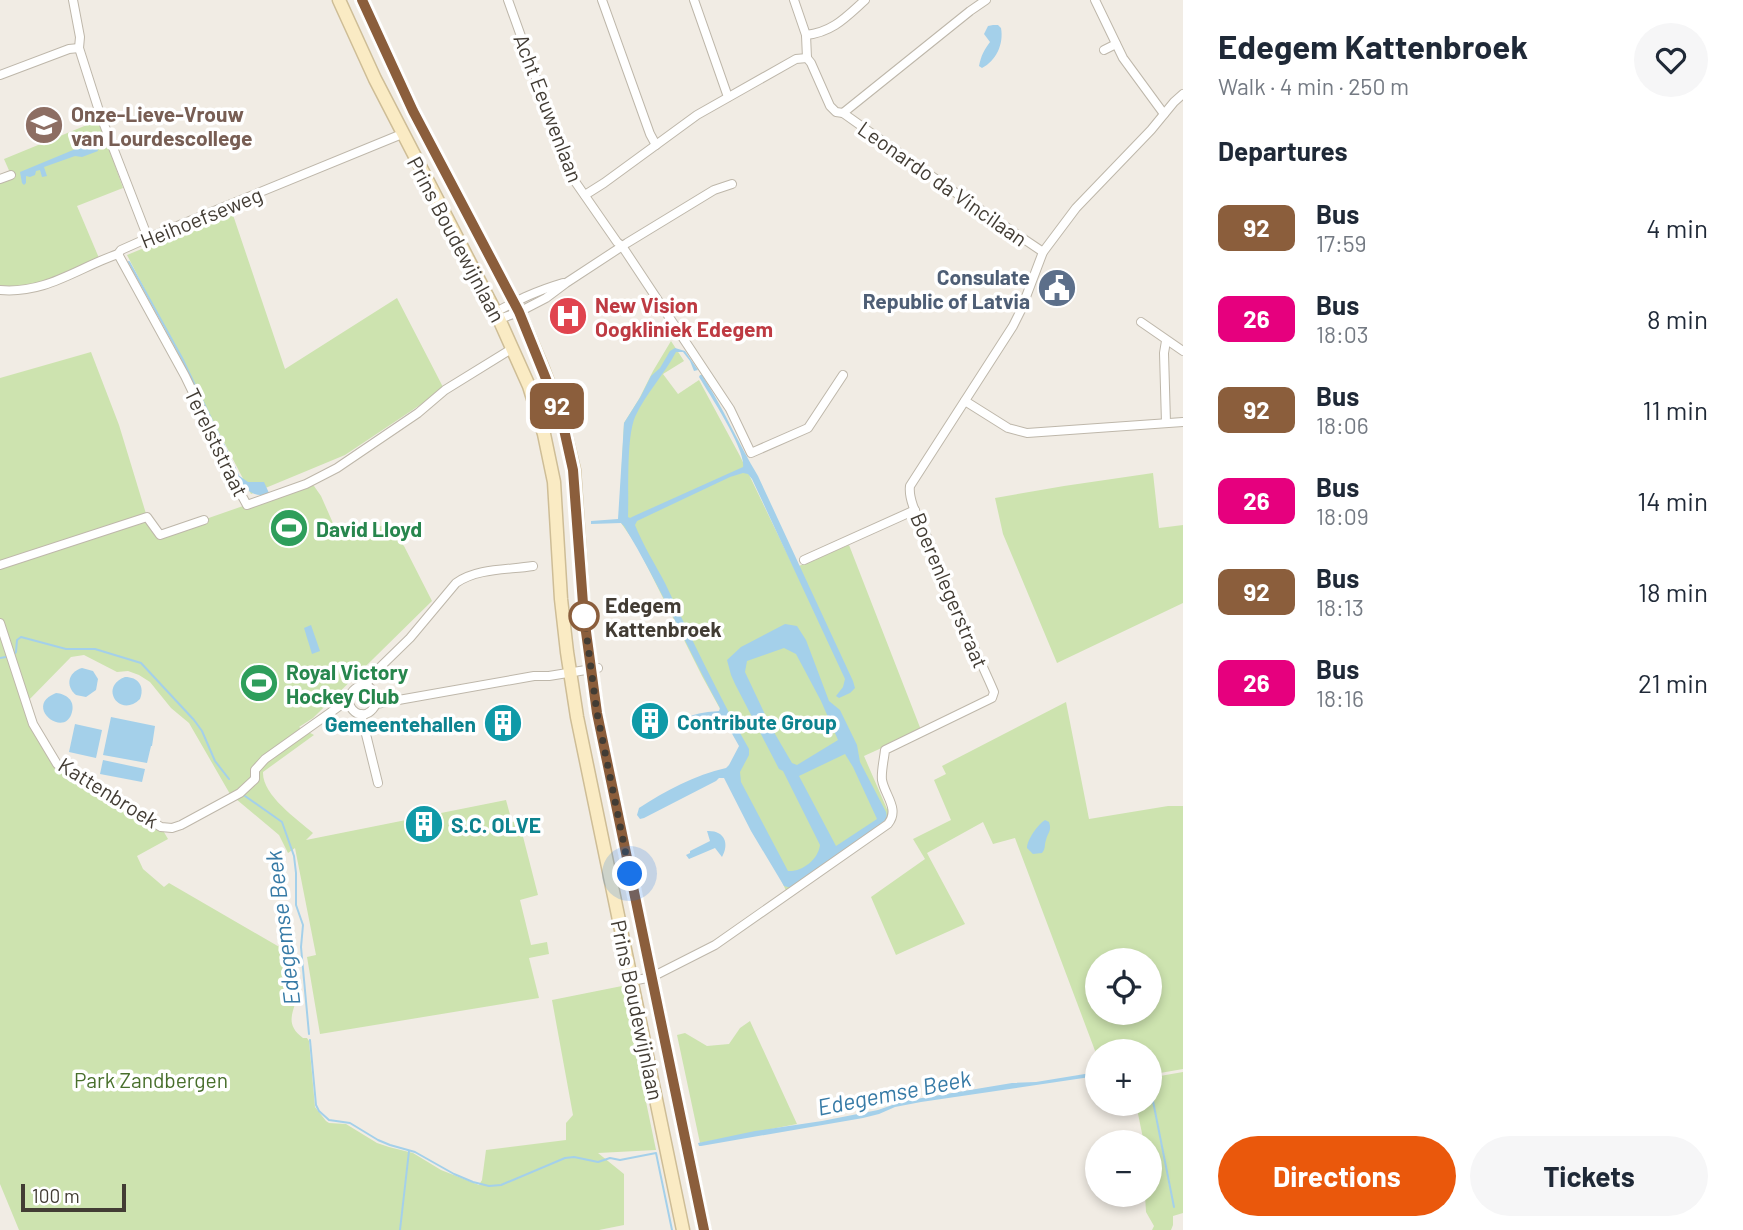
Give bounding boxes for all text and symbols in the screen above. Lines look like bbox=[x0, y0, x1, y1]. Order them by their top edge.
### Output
button: heart bbox=[1634, 23, 1708, 97]
text: Edegem Kattenbroek bbox=[1218, 26, 1528, 66]
street label: Acht Eeuwenlaan bbox=[509, 30, 589, 186]
text: Walk · 4 min · 250 m bbox=[1218, 72, 1409, 100]
place label: Onze-Lieve-Vrouw van Lourdescollege bbox=[71, 101, 253, 150]
school or university icon: Onze-Lieve-Vrouw van Lourdescollege bbox=[23, 104, 65, 146]
street label: Leonardo da Vincilaan bbox=[854, 115, 1032, 251]
text: Departures bbox=[1218, 135, 1348, 166]
street label: Prins Boudewijnlaan bbox=[403, 152, 511, 326]
street label: Heihoefseweg bbox=[136, 181, 266, 253]
text: Bus bbox=[1316, 198, 1359, 229]
text: 4 min bbox=[1646, 212, 1708, 243]
text: 92 bbox=[1243, 213, 1270, 242]
text: 17:59 bbox=[1316, 229, 1367, 257]
place label: Consulate Republic of Latvia bbox=[863, 264, 1030, 313]
public building icon: Consulate Republic of Latvia bbox=[1036, 267, 1078, 309]
text: Bus bbox=[1316, 289, 1359, 320]
place label: New Vision Oogkliniek Edegem bbox=[595, 292, 773, 341]
hospital icon: New Vision Oogkliniek Edegem bbox=[547, 295, 589, 337]
text: 8 min bbox=[1647, 303, 1708, 334]
text: 26 bbox=[1243, 304, 1270, 333]
text: 18:03 bbox=[1316, 320, 1369, 348]
text: Bus bbox=[1316, 380, 1359, 411]
line badge: 92 bbox=[526, 383, 588, 429]
street label: Terelststraat bbox=[180, 384, 254, 500]
text: 92 bbox=[544, 391, 570, 420]
text: 11 min bbox=[1642, 394, 1708, 425]
text: 92 bbox=[1243, 395, 1270, 424]
text: 18:06 bbox=[1316, 411, 1369, 439]
text: Bus bbox=[1316, 471, 1359, 502]
text: 14 min bbox=[1637, 485, 1708, 516]
text: 26 bbox=[1243, 486, 1270, 515]
text: 18:09 bbox=[1316, 502, 1369, 530]
sports icon: David Lloyd bbox=[268, 507, 310, 549]
street label: Boerenlegerstraat bbox=[906, 509, 994, 671]
place label: David Lloyd bbox=[316, 516, 422, 541]
text: Bus bbox=[1316, 562, 1359, 593]
text: 18 min bbox=[1638, 576, 1708, 607]
text: 92 bbox=[1243, 577, 1270, 606]
place label: Edegem Kattenbroek bbox=[605, 592, 722, 641]
text: 18:13 bbox=[1316, 593, 1364, 621]
marker: Edegem Kattenbroek bbox=[569, 601, 599, 631]
text: Bus bbox=[1316, 653, 1359, 684]
place label: Royal Victory Hockey Club bbox=[286, 659, 409, 708]
sports icon: Royal Victory Hockey Club bbox=[238, 662, 280, 704]
text: 21 min bbox=[1638, 667, 1708, 698]
text: 26 bbox=[1243, 668, 1270, 697]
text: 18:16 bbox=[1316, 684, 1364, 712]
building icon: Contribute Group bbox=[629, 700, 671, 742]
building icon: Gemeentehallen bbox=[482, 702, 524, 744]
place label: Contribute Group bbox=[677, 709, 837, 734]
place label: Gemeentehallen bbox=[325, 711, 476, 736]
street label: Kattenbroek bbox=[54, 751, 164, 833]
building icon: S.C. OLVE bbox=[403, 803, 445, 845]
place label: S.C. OLVE bbox=[451, 812, 541, 837]
water label: Edegemse Beek bbox=[259, 849, 305, 1007]
your location bbox=[612, 856, 647, 891]
street label: Prins Boudewijnlaan bbox=[607, 917, 669, 1103]
map controls bbox=[1085, 948, 1162, 1207]
button: locate bbox=[1085, 948, 1162, 1025]
button: + bbox=[1085, 1039, 1162, 1116]
water label: Edegemse Beek bbox=[815, 1063, 973, 1121]
park label: Park Zandbergen bbox=[74, 1067, 228, 1092]
button: − bbox=[1085, 1130, 1162, 1207]
button: Directions bbox=[1218, 1136, 1456, 1216]
button: Tickets bbox=[1470, 1136, 1708, 1216]
scale bar bbox=[21, 1181, 126, 1213]
text: 100 m bbox=[32, 1184, 80, 1207]

